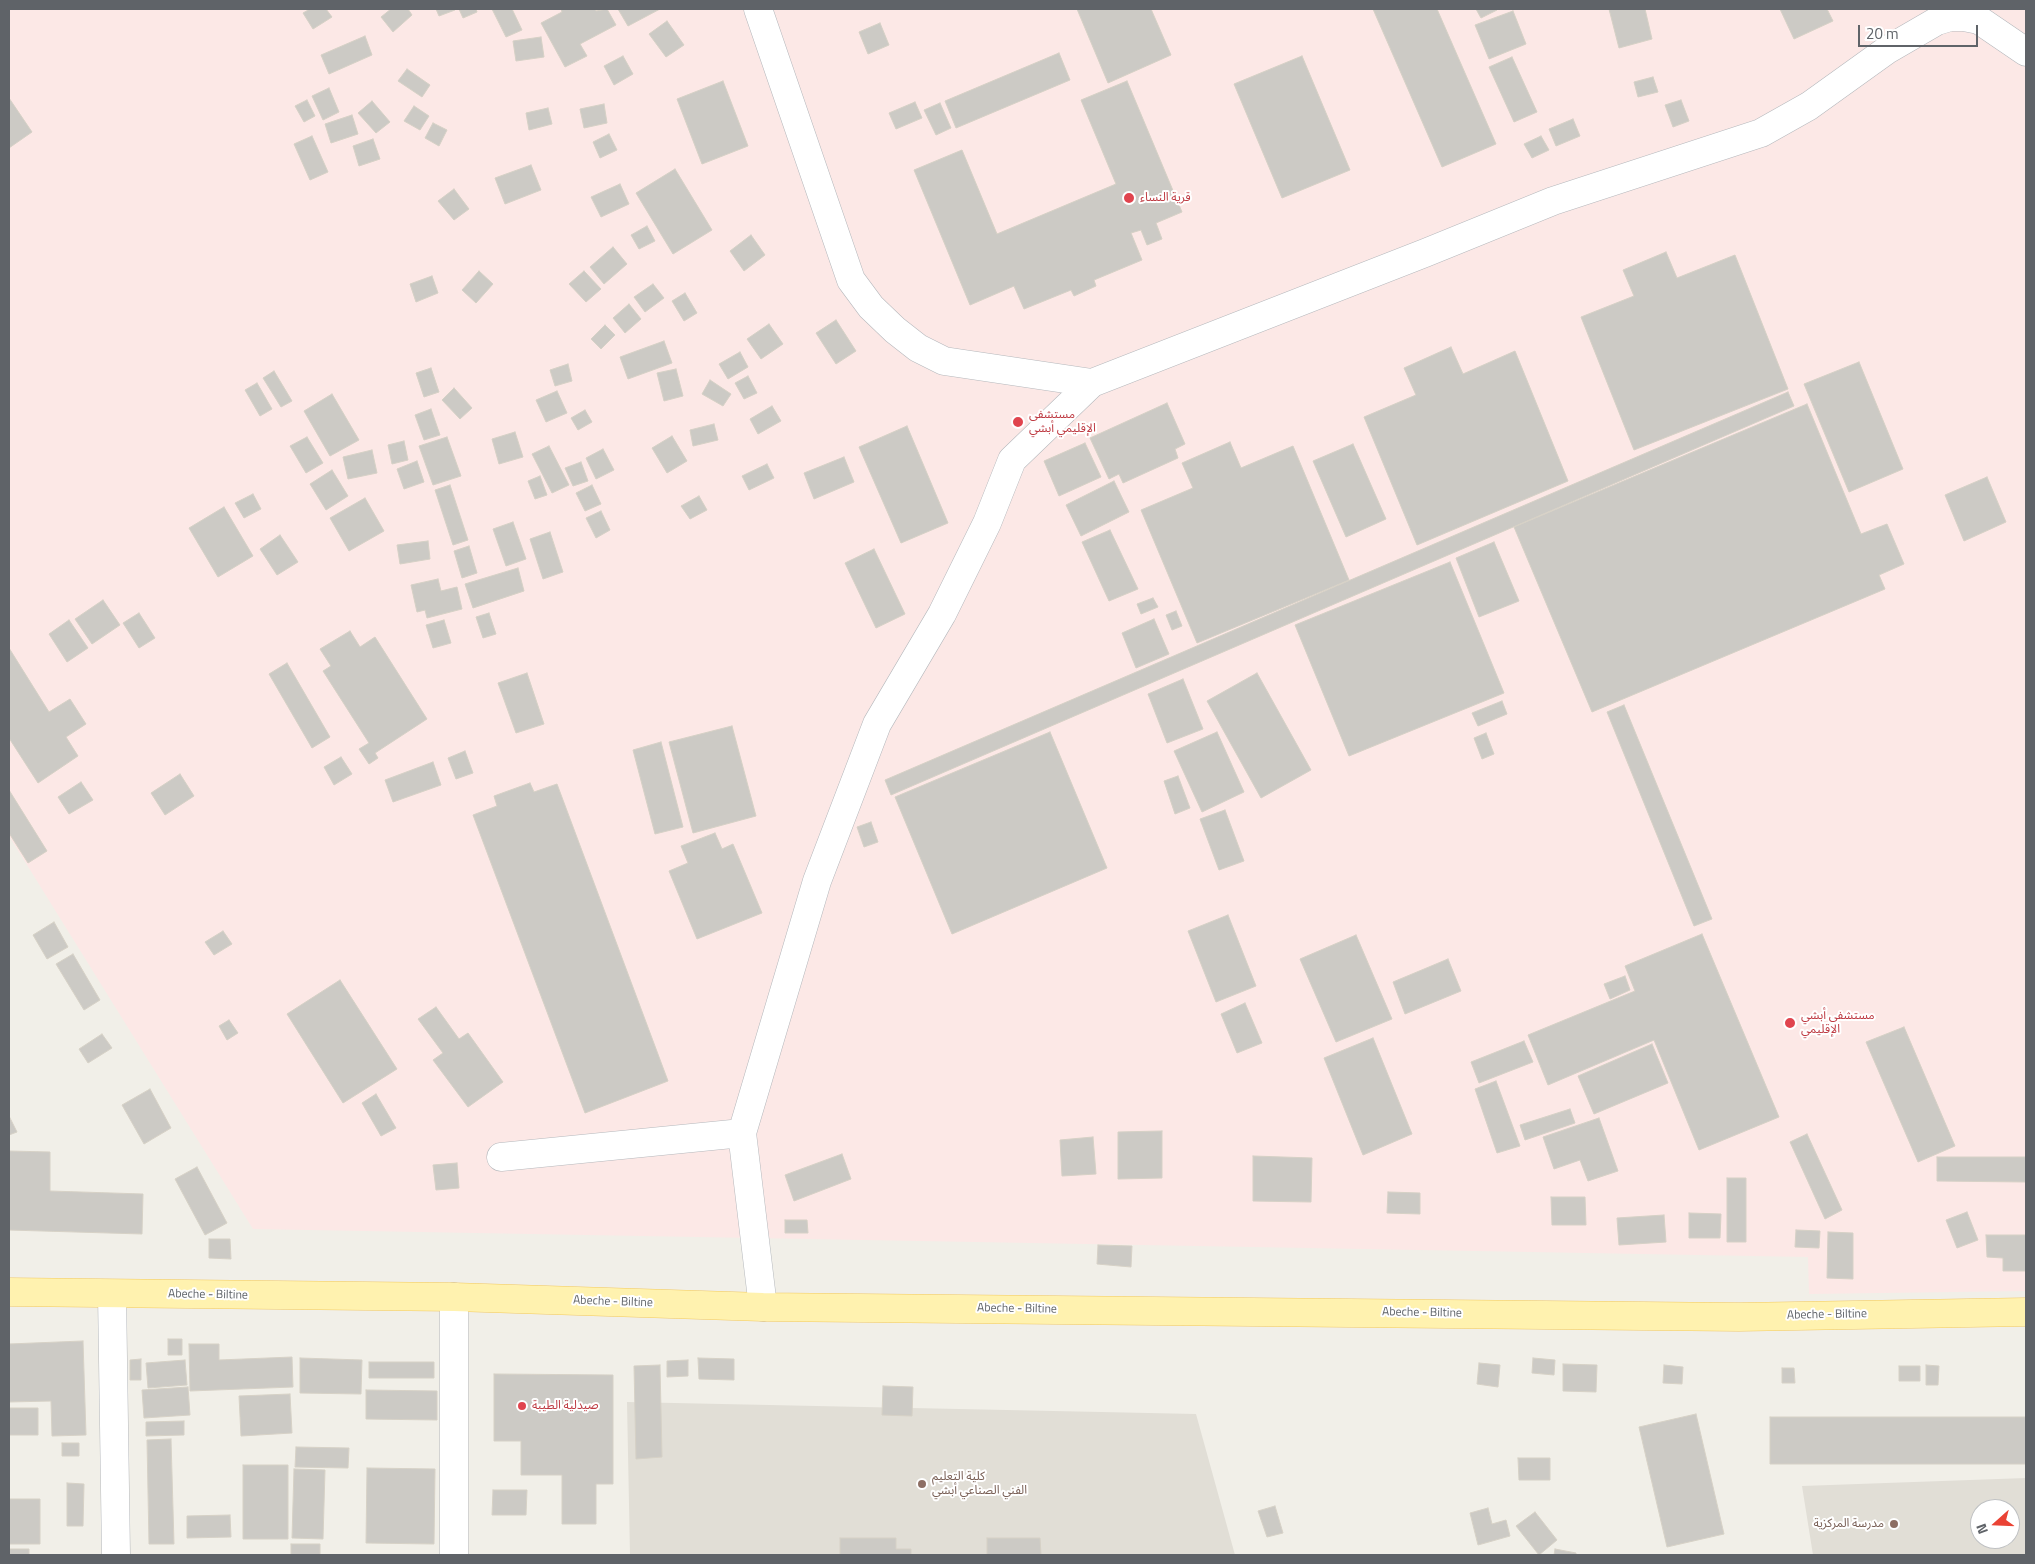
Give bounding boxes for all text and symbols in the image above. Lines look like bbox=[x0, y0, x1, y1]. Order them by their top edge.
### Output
scale bar bbox=[1860, 15, 1980, 47]
text: 20 m bbox=[1866, 22, 1899, 45]
marker: قرية النساء bbox=[1122, 191, 1136, 205]
place label: قرية النساء bbox=[1140, 191, 1191, 205]
place label: مستشفى الإقليمي أبشي bbox=[1029, 408, 1096, 436]
marker: مستشفى الإقليمي أبشي bbox=[1011, 415, 1025, 429]
place label: مستشفى أبشي الإقليمي bbox=[1801, 1009, 1875, 1037]
marker: مستشفى أبشي الإقليمي bbox=[1783, 1016, 1797, 1030]
street label: Abeche - Biltine bbox=[168, 1287, 248, 1303]
street label: Abeche - Biltine bbox=[573, 1293, 653, 1311]
street label: Abeche - Biltine bbox=[977, 1301, 1057, 1317]
street label: Abeche - Biltine bbox=[1382, 1305, 1462, 1321]
street label: Abeche - Biltine bbox=[1787, 1307, 1867, 1323]
place label: صيدلية الطيبة bbox=[532, 1399, 599, 1413]
marker: صيدلية الطيبة bbox=[516, 1400, 528, 1412]
place label: كلية التعليم الفني الصناعي أبشي bbox=[932, 1470, 1027, 1498]
marker: كلية التعليم الفني الصناعي أبشي bbox=[916, 1478, 928, 1490]
north arrow bbox=[1970, 1499, 2020, 1549]
place label: مدرسة المركزية bbox=[1813, 1517, 1884, 1531]
marker: مدرسة المركزية bbox=[1888, 1518, 1900, 1530]
text: N bbox=[1970, 1521, 1993, 1537]

